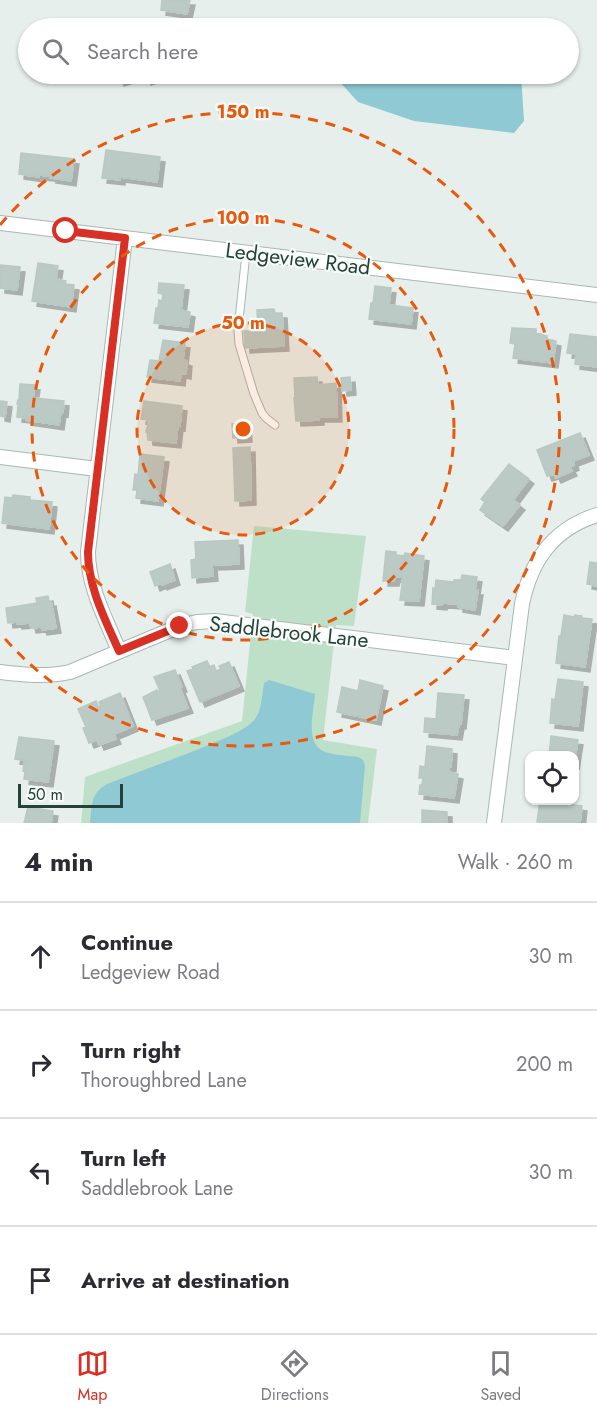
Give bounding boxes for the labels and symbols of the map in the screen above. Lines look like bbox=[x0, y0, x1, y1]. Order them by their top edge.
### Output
text: 150 m bbox=[217, 99, 269, 125]
text: 100 m bbox=[216, 205, 270, 231]
route start bbox=[52, 217, 78, 243]
street label: Ledgeview Road bbox=[224, 235, 372, 283]
text: 50 m bbox=[221, 310, 265, 336]
centre of rings bbox=[233, 419, 253, 439]
street label: Saddlebrook Lane bbox=[208, 609, 370, 655]
route end bbox=[166, 612, 192, 638]
scale bar bbox=[18, 781, 123, 808]

